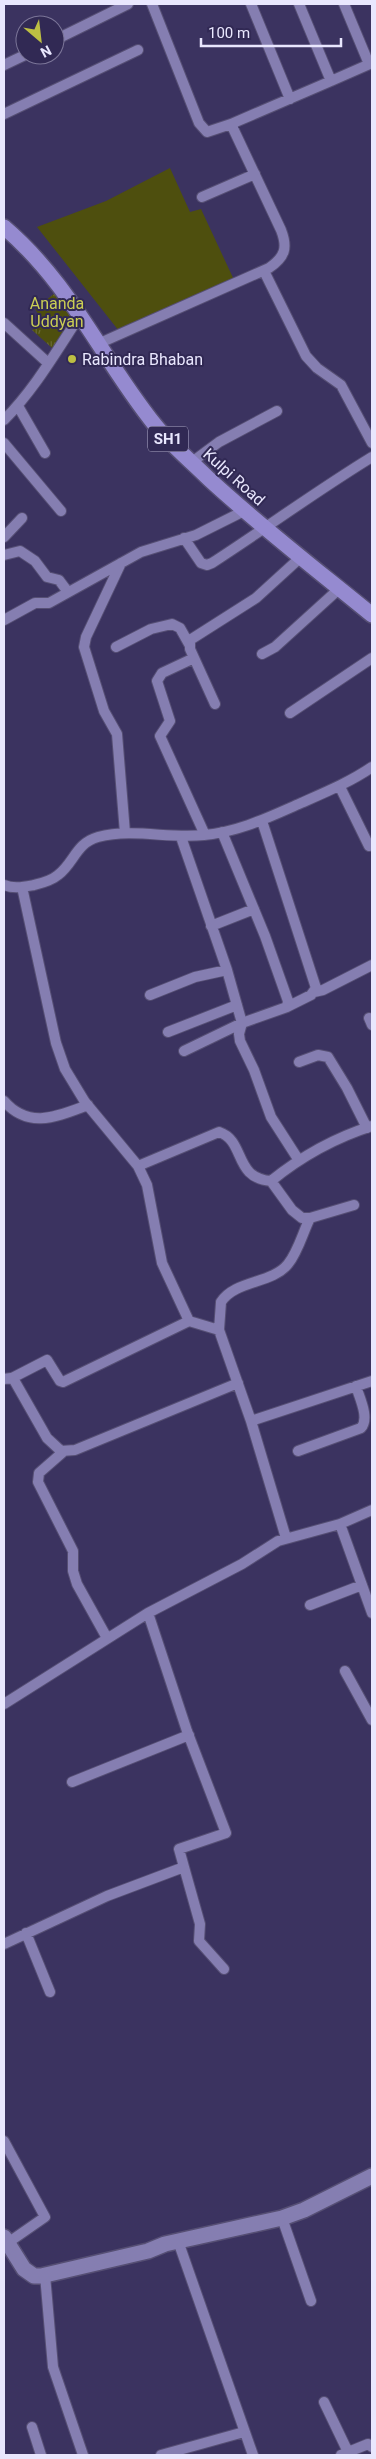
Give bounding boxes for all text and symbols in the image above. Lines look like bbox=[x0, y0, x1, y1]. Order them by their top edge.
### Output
north arrow bbox=[15, 15, 65, 65]
scale bar bbox=[201, 15, 341, 47]
text: 100 m bbox=[208, 24, 250, 42]
text: N bbox=[38, 42, 54, 61]
park label: Ananda Uddyan bbox=[30, 294, 84, 331]
place label: Rabindra Bhaban bbox=[82, 350, 203, 369]
marker: Rabindra Bhaban bbox=[66, 353, 78, 365]
road number: SH1 bbox=[148, 426, 188, 452]
street label: Kulpi Road bbox=[199, 444, 269, 510]

